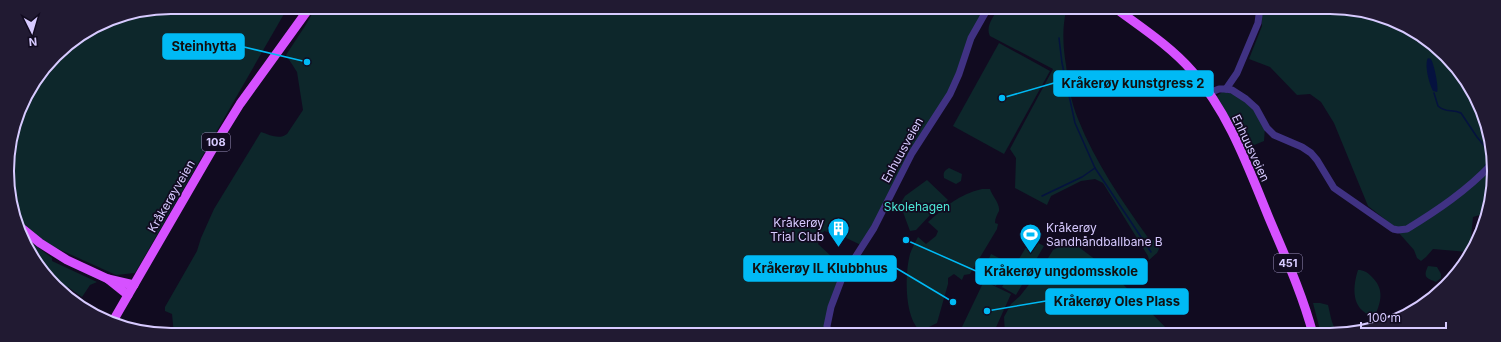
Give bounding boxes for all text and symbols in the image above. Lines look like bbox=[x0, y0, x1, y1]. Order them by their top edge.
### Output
north arrow bbox=[12, 12, 52, 52]
callout: Steinhytta bbox=[163, 34, 244, 59]
text: N bbox=[28, 35, 38, 49]
text: Steinhytta bbox=[171, 38, 237, 54]
callout: Kråkerøy kunstgress 2 bbox=[1054, 71, 1213, 96]
text: Kråkerøy kunstgress 2 bbox=[1061, 75, 1205, 91]
street label: Enhuusveien bbox=[1229, 112, 1273, 184]
street label: Enhuusveien bbox=[878, 115, 926, 185]
road number: 108 bbox=[202, 133, 230, 151]
street label: Kråkerøyveien bbox=[144, 157, 198, 235]
park label: Skolehagen bbox=[884, 199, 950, 214]
place label: Kråkerøy Trial Club bbox=[770, 215, 824, 244]
building icon: Kråkerøy Trial Club bbox=[826, 216, 852, 249]
place label: Kråkerøy Sandhåndballbane B bbox=[1046, 220, 1163, 249]
sports icon: Kråkerøy Sandhåndballbane B bbox=[1017, 221, 1043, 254]
road number: 451 bbox=[1274, 254, 1302, 272]
callout: Kråkerøy IL Klubbhus bbox=[744, 256, 896, 281]
callout: Kråkerøy ungdomsskole bbox=[976, 259, 1147, 284]
text: Kråkerøy IL Klubbhus bbox=[752, 260, 888, 276]
text: Kråkerøy ungdomsskole bbox=[984, 263, 1138, 279]
callout: Kråkerøy Oles Plass bbox=[1046, 289, 1188, 314]
text: Kråkerøy Oles Plass bbox=[1054, 293, 1180, 309]
scale bar bbox=[1361, 304, 1446, 330]
text: 100 m bbox=[1367, 310, 1401, 325]

